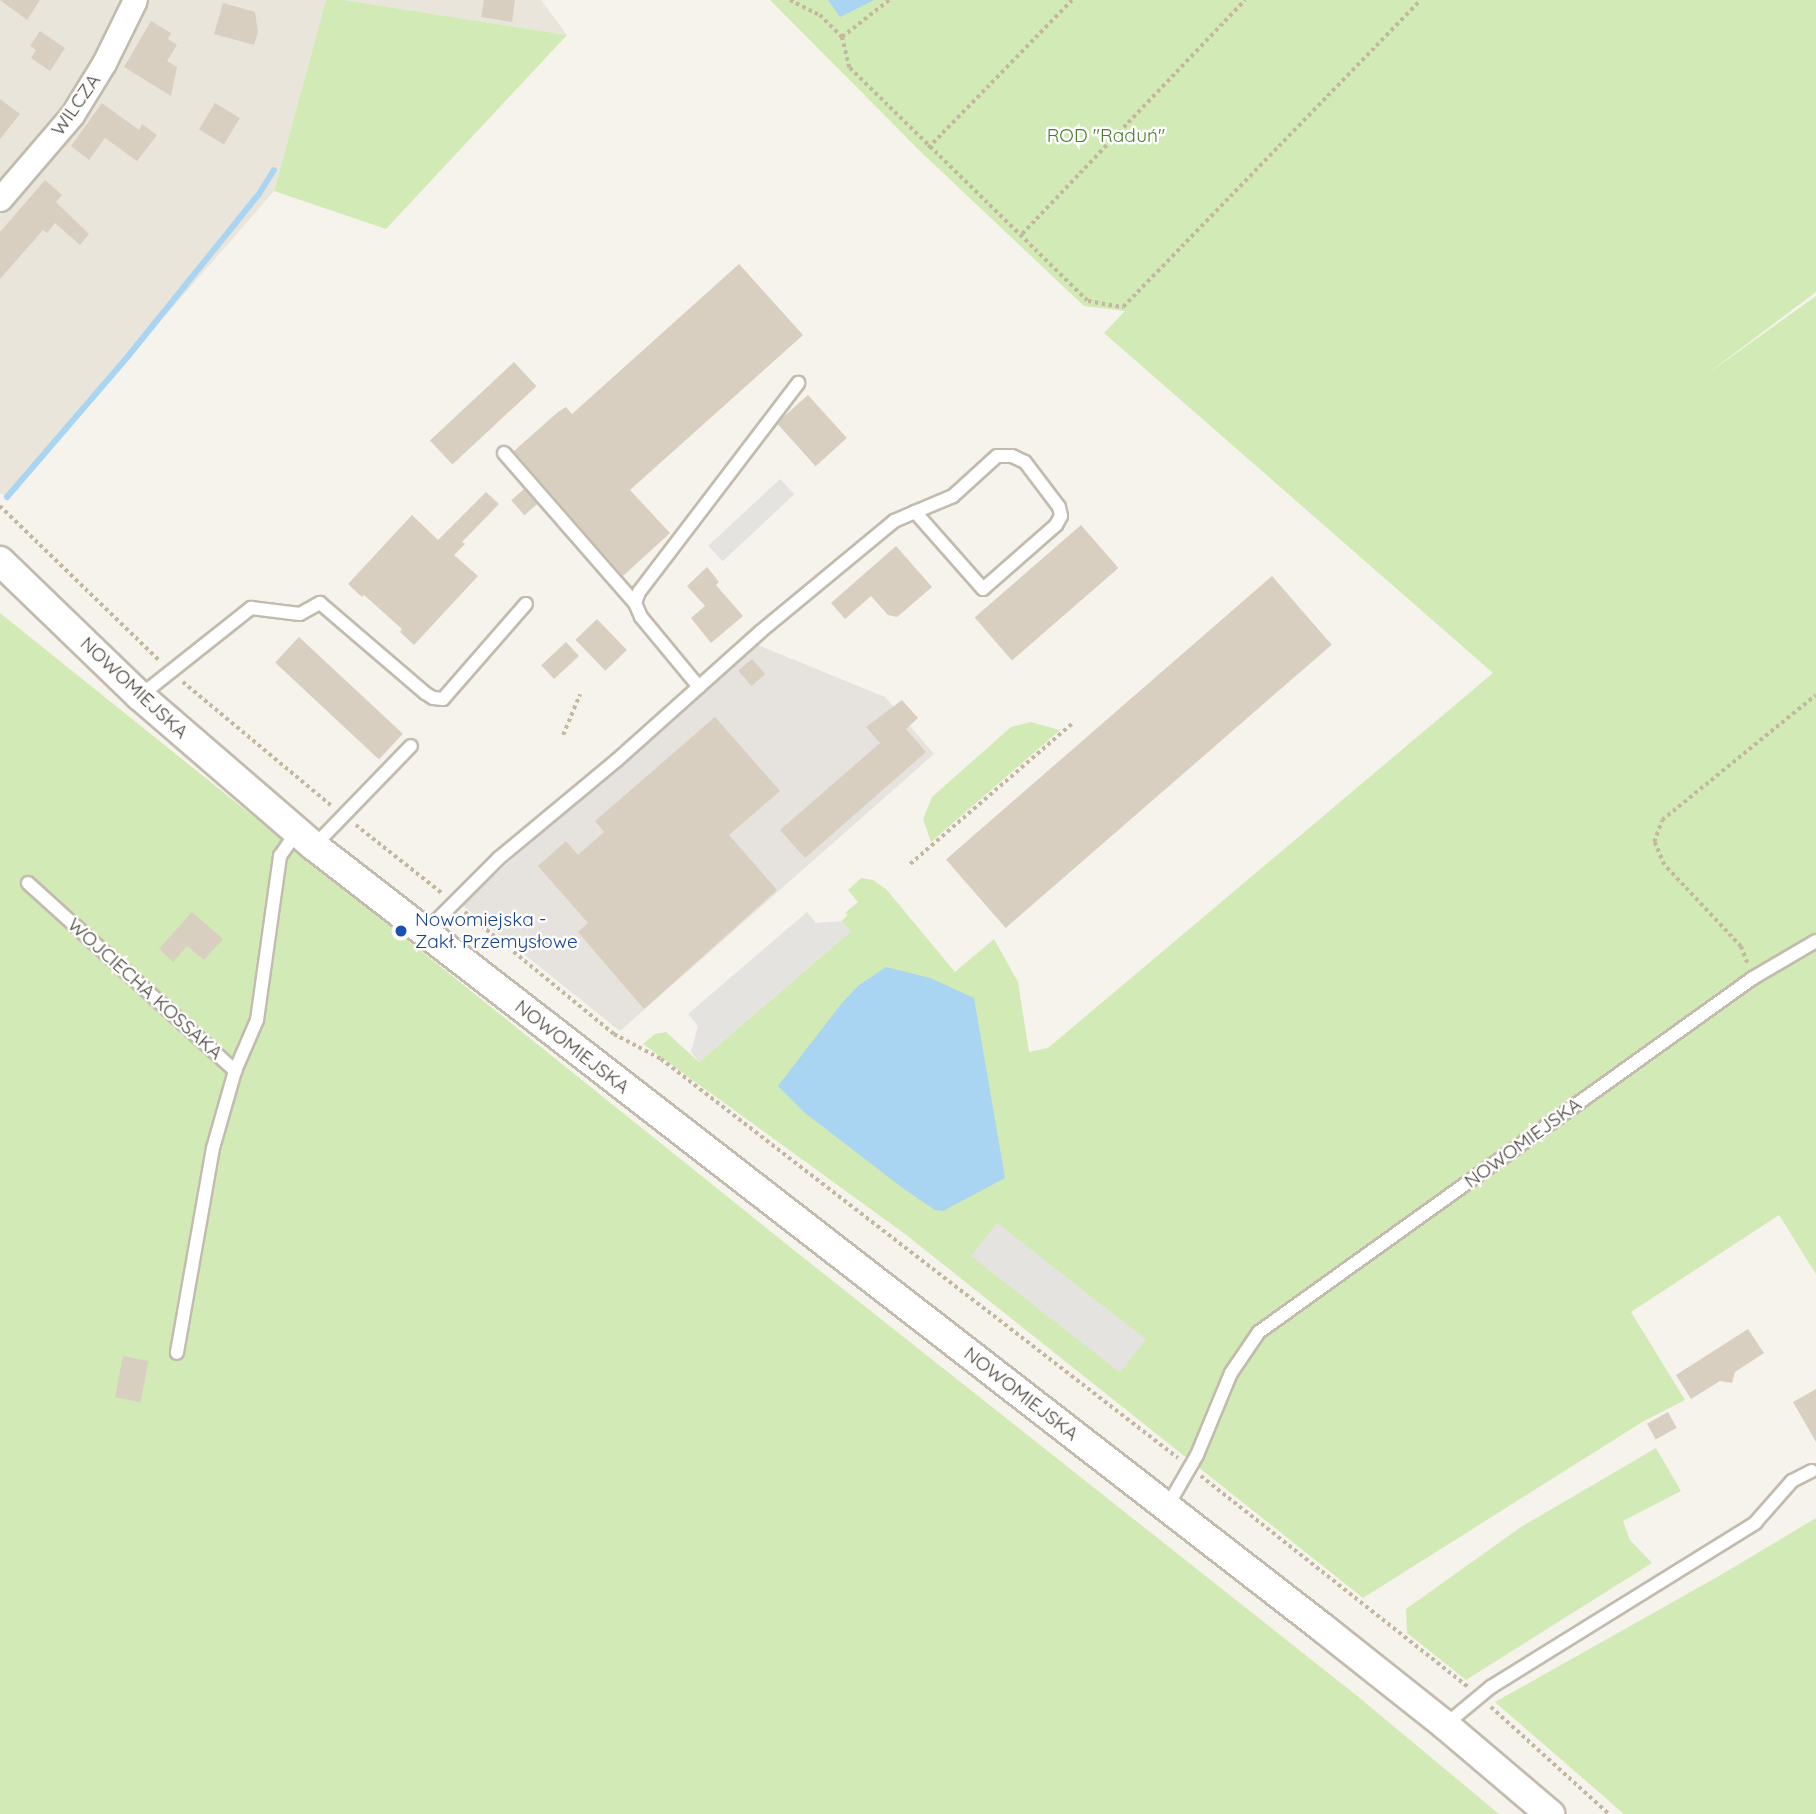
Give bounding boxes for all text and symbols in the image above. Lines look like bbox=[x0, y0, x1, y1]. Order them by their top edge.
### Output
street label: WILCZA bbox=[47, 70, 105, 140]
park label: ROD "Raduń" bbox=[1047, 125, 1165, 147]
street label: NOWOMIEJSKA bbox=[75, 632, 193, 744]
place label: Nowomiejska - Zakł. Przemysłowe bbox=[415, 909, 578, 953]
street label: WOJCIECHA KOSSAKA bbox=[63, 913, 227, 1065]
marker: Nowomiejska - Zakł. Przemysłowe bbox=[393, 923, 409, 939]
street label: NOWOMIEJSKA bbox=[510, 995, 634, 1099]
street label: NOWOMIEJSKA bbox=[1460, 1093, 1586, 1193]
street label: NOWOMIEJSKA bbox=[959, 1342, 1083, 1446]

